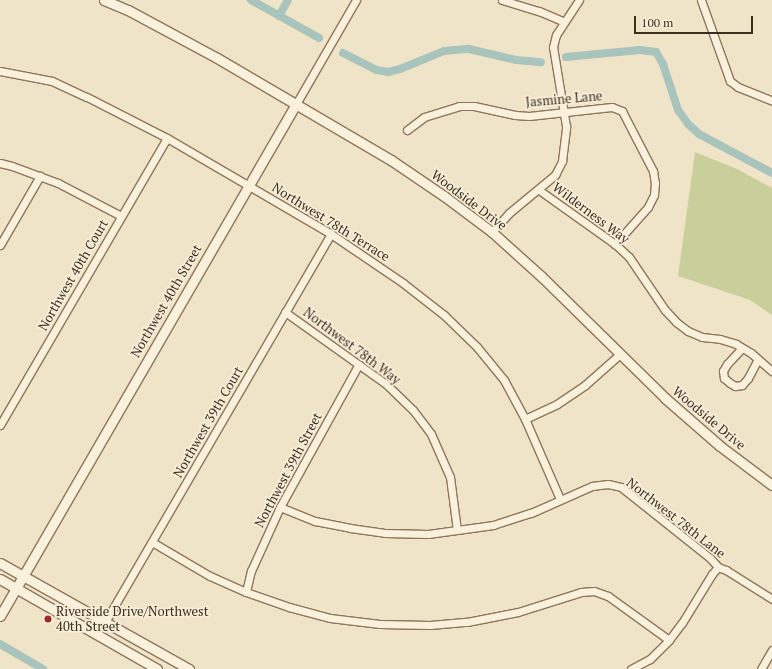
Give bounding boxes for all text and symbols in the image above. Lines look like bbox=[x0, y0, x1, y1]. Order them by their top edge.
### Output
scale bar bbox=[636, 8, 755, 34]
text: 100 m bbox=[641, 15, 673, 30]
street label: Jasmine Lane bbox=[525, 88, 603, 110]
street label: Woodside Drive bbox=[428, 167, 510, 233]
street label: Northwest 78th Terrace bbox=[269, 179, 393, 265]
street label: Wilderness Way bbox=[550, 179, 632, 247]
street label: Northwest 40th Court bbox=[35, 217, 111, 333]
street label: Northwest 40th Street bbox=[127, 242, 205, 360]
street label: Northwest 78th Way bbox=[300, 304, 404, 388]
street label: Northwest 39th Court bbox=[170, 364, 246, 480]
street label: Woodside Drive bbox=[669, 383, 749, 453]
street label: Northwest 39th Street bbox=[251, 410, 325, 530]
street label: Northwest 78th Lane bbox=[624, 475, 728, 561]
place label: Riverside Drive/Northwest 40th Street bbox=[56, 604, 208, 635]
marker: Riverside Drive/Northwest 40th Street bbox=[43, 614, 53, 624]

